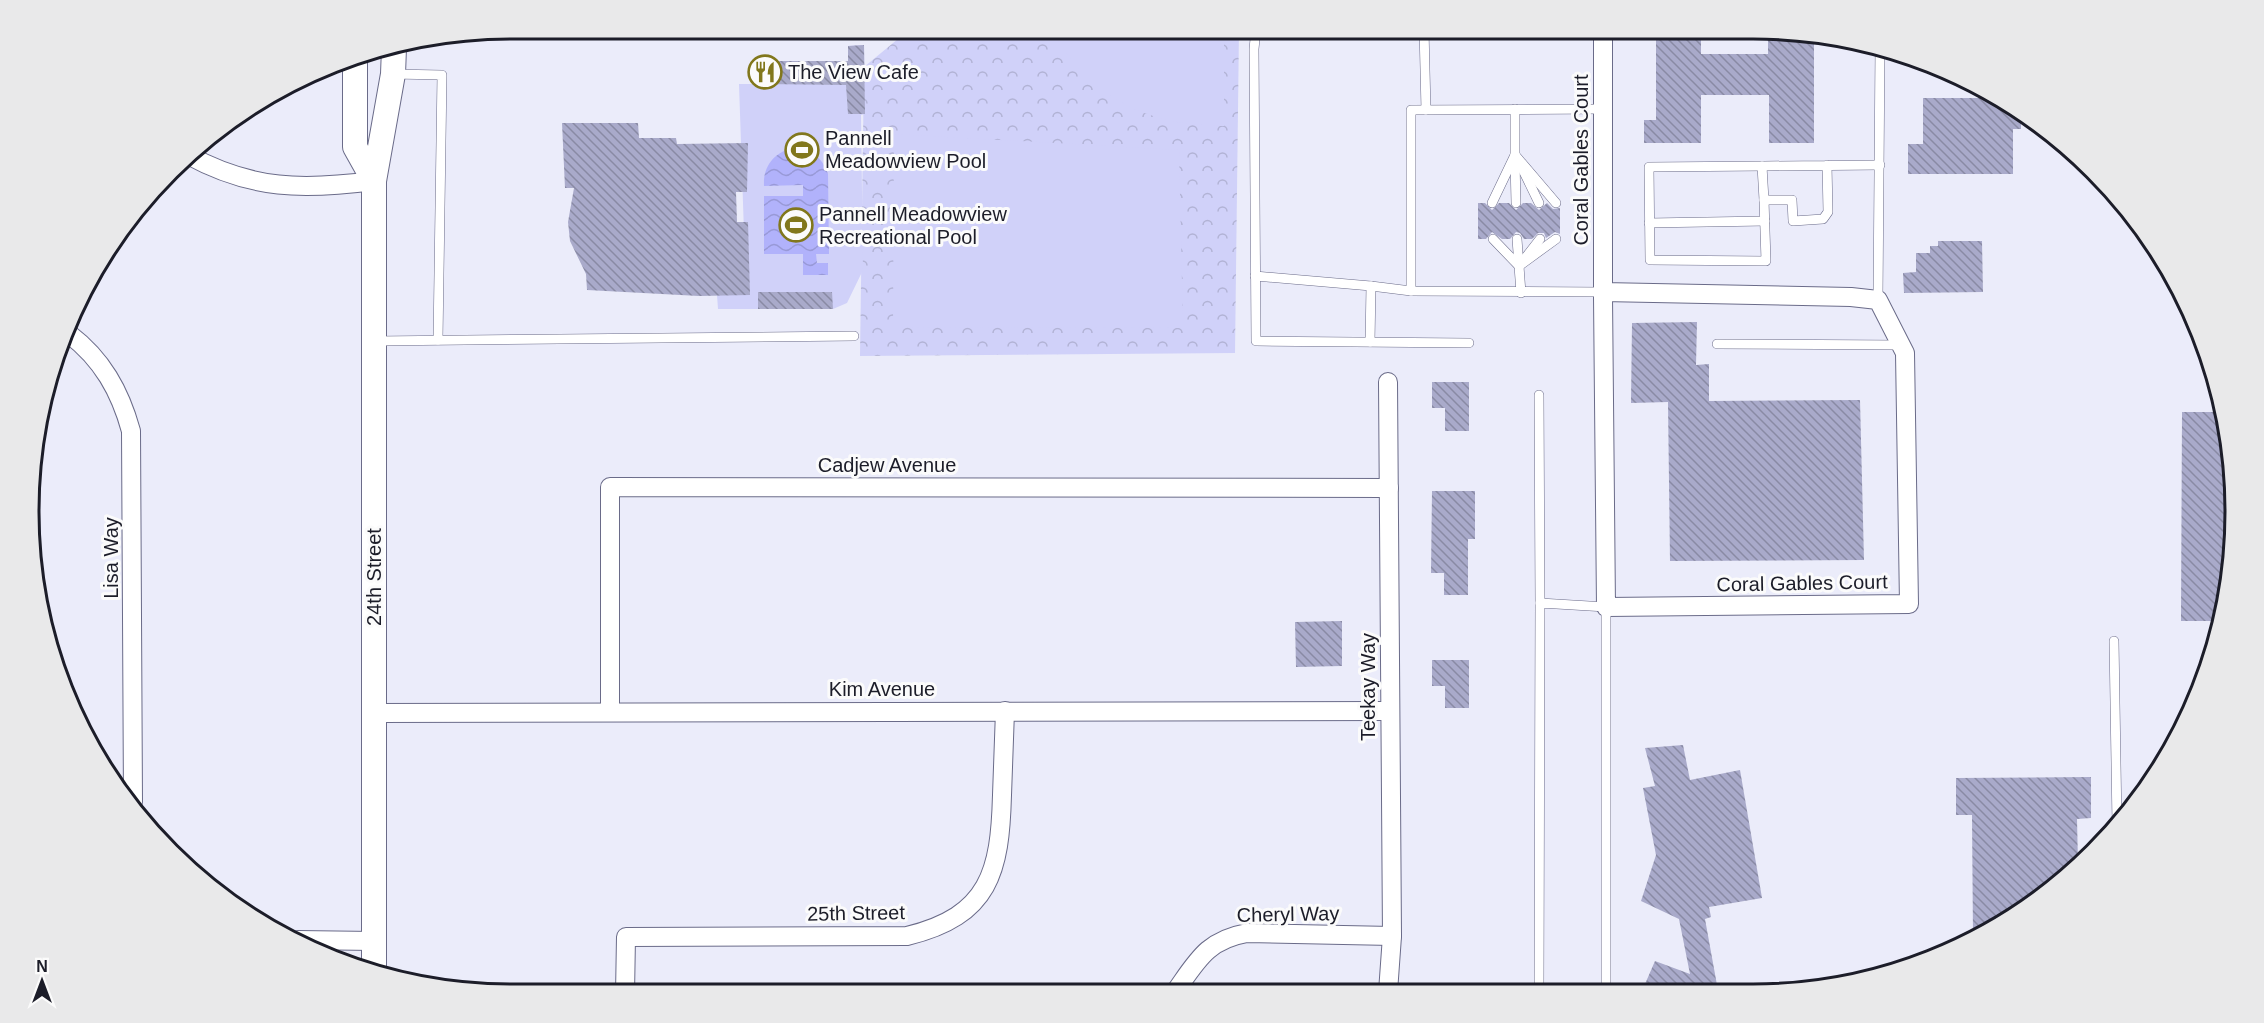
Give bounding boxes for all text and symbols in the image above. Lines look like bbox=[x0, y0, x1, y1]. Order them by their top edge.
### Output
restaurant icon: The View Cafe bbox=[747, 54, 783, 90]
place label: The View Cafe bbox=[788, 61, 919, 83]
street label: Coral Gables Court bbox=[1570, 74, 1592, 246]
place label: Pannell Meadowview Pool bbox=[825, 127, 986, 172]
sports icon: Pannell Meadowview Pool bbox=[784, 132, 820, 168]
place label: Pannell Meadowview Recreational Pool bbox=[819, 203, 1007, 248]
sports icon: Pannell Meadowview Recreational Pool bbox=[778, 207, 814, 243]
street label: Cadjew Avenue bbox=[818, 454, 956, 476]
street label: Lisa Way bbox=[100, 517, 122, 599]
street label: 24th Street bbox=[363, 528, 385, 626]
street label: Coral Gables Court bbox=[1716, 571, 1888, 595]
street label: Teekay Way bbox=[1357, 633, 1379, 741]
street label: Kim Avenue bbox=[829, 678, 935, 700]
street label: 25th Street bbox=[807, 901, 906, 925]
street label: Cheryl Way bbox=[1237, 902, 1339, 926]
north arrow bbox=[12, 951, 72, 1011]
text: N bbox=[36, 958, 48, 975]

